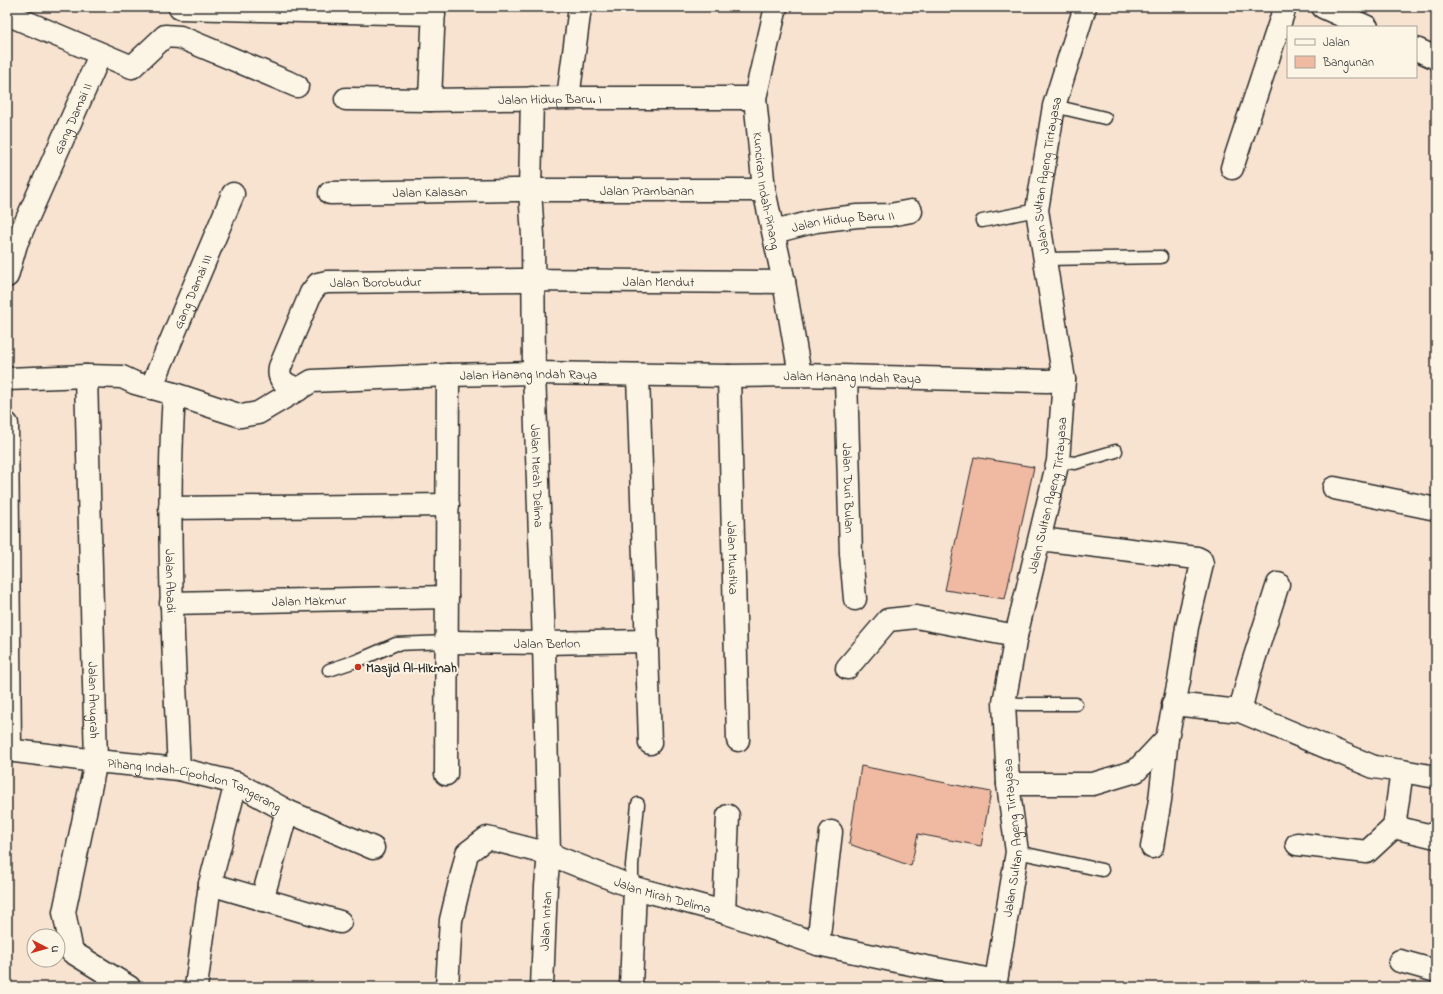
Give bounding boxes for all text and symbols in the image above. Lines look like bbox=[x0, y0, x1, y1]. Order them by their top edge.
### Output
legend bbox=[1287, 26, 1417, 78]
text: Jalan bbox=[1323, 34, 1350, 52]
text: Bangunan bbox=[1322, 54, 1374, 73]
street label: Gang Damai II bbox=[49, 80, 97, 157]
street label: Jalan Hidup Baru. I bbox=[498, 90, 602, 110]
street label: Jalan Sultan Ageng Tirtayasa bbox=[1029, 94, 1067, 255]
street label: Kunciran Indah-Pinang bbox=[747, 131, 785, 252]
street label: Jalan Prambanan bbox=[600, 182, 694, 201]
street label: Jalan Kalasan bbox=[392, 183, 468, 203]
street label: Jalan Hidup Baru II bbox=[789, 206, 896, 238]
street label: Gang Damai III bbox=[169, 252, 217, 332]
street label: Jalan Borobudur bbox=[330, 273, 422, 293]
street label: Jalan Mendut bbox=[623, 273, 695, 292]
street label: Jalan Hanang Indah Raya bbox=[459, 365, 597, 386]
street label: Jalan Hanang Indah Raya bbox=[783, 367, 921, 390]
street label: Jalan Sultan Ageng Tirtayasa bbox=[1023, 416, 1072, 576]
street label: Jalan Merah Delima bbox=[525, 424, 548, 528]
street label: Jalan Duri Bulan bbox=[837, 442, 858, 534]
street label: Jalan Mustika bbox=[722, 521, 742, 595]
street label: Jalan Abadi bbox=[160, 549, 180, 613]
street label: Jalan Makmur bbox=[272, 591, 347, 612]
street label: Jalan Berlon bbox=[514, 634, 580, 654]
place label: Masjid Al-Hikmah bbox=[366, 659, 457, 678]
street label: Jalan Anugrah bbox=[82, 661, 103, 739]
marker: Masjid Al-Hikmah bbox=[353, 662, 363, 672]
street label: Pihang Indah-Cipohdon Tangerang bbox=[106, 754, 285, 818]
street label: Jalan Sultan Ageng Tirtayasa bbox=[999, 758, 1028, 919]
street label: Jalan Mirah Delima bbox=[611, 873, 713, 919]
street label: Jalan Intan bbox=[535, 891, 558, 951]
north arrow bbox=[26, 928, 66, 968]
text: U bbox=[47, 945, 63, 953]

